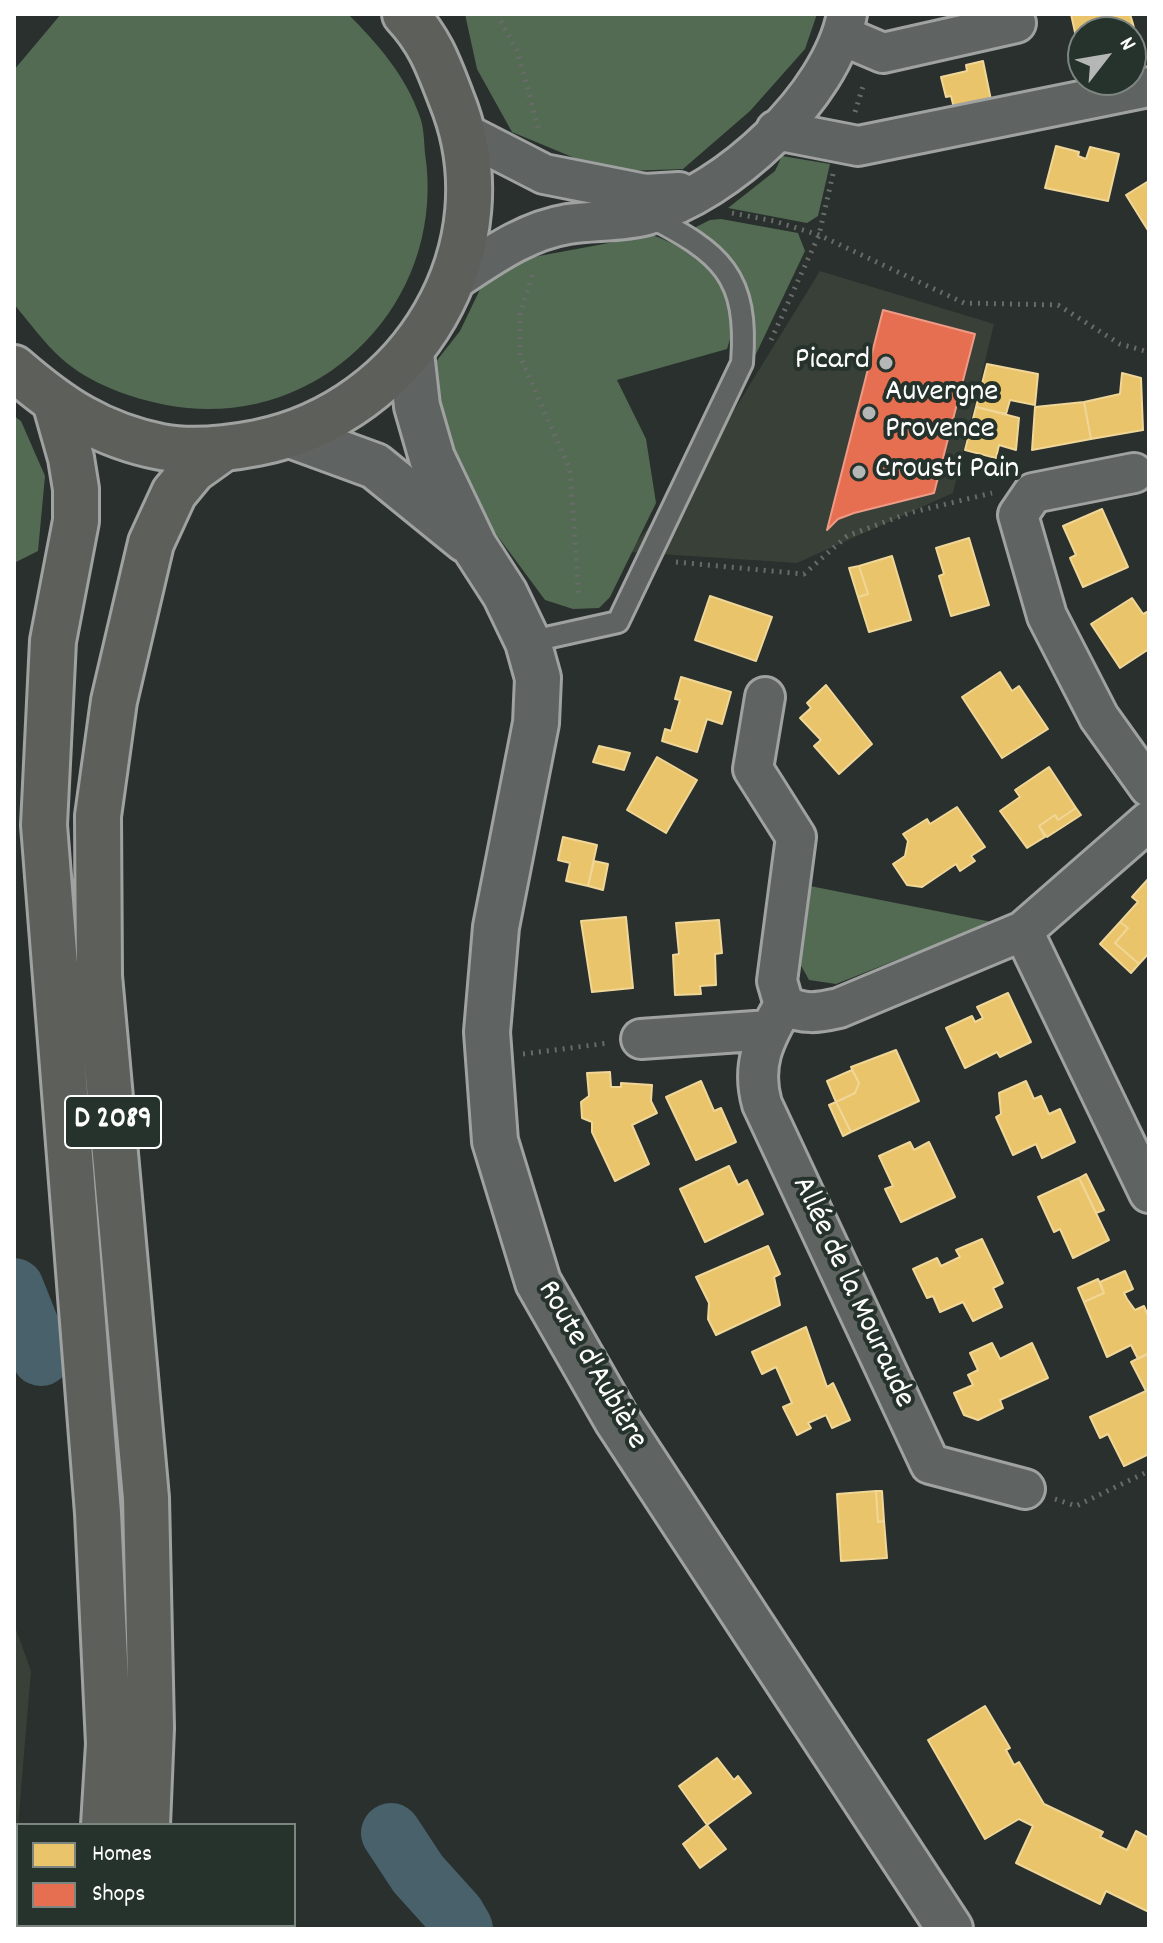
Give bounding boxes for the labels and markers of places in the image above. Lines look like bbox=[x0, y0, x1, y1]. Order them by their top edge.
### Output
place label: Picard bbox=[795, 344, 870, 382]
marker: Picard bbox=[877, 354, 895, 372]
place label: Auvergne Provence bbox=[885, 376, 998, 451]
marker: Auvergne Provence bbox=[860, 404, 878, 422]
place label: Crousti Pain bbox=[875, 453, 1019, 491]
marker: Crousti Pain bbox=[850, 463, 868, 481]

